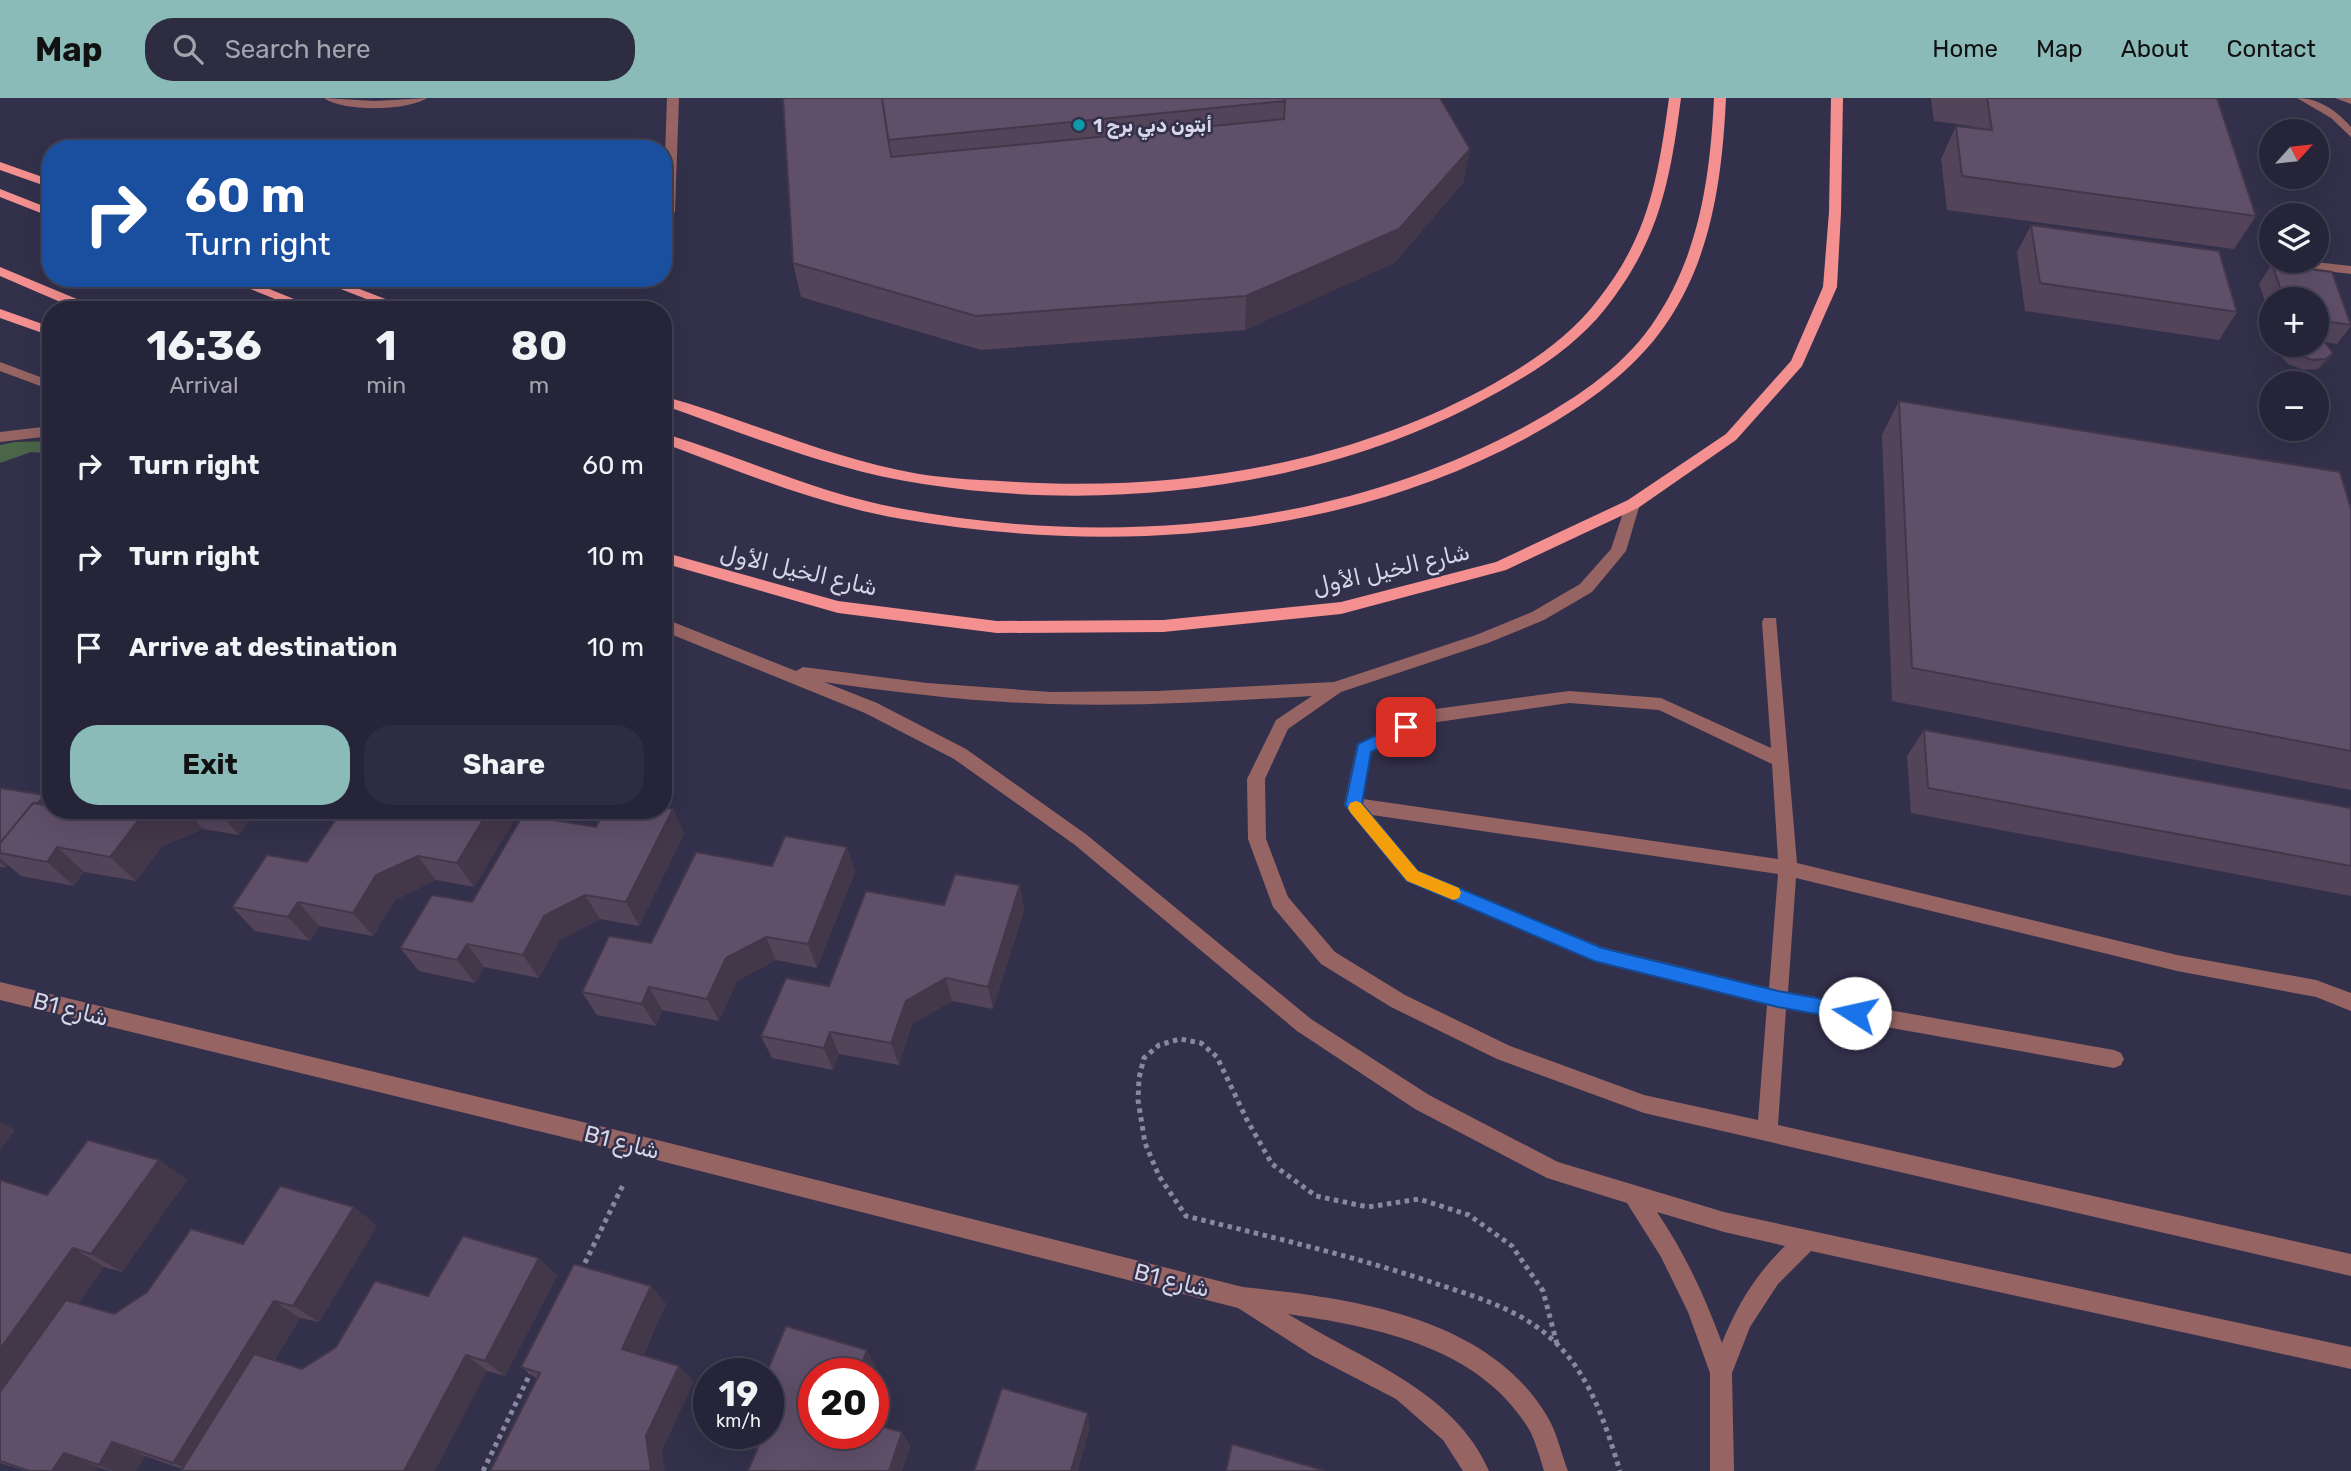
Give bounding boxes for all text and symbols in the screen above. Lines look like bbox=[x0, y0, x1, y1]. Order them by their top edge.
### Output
search box bbox=[145, 18, 635, 81]
text: Map bbox=[35, 30, 103, 69]
icon: search bbox=[169, 30, 207, 68]
text: Search here bbox=[225, 34, 370, 65]
text: Home bbox=[1932, 35, 1998, 63]
text: Map bbox=[2036, 35, 2083, 63]
text: About bbox=[2121, 35, 2189, 63]
text: Contact bbox=[2227, 35, 2316, 63]
place label: أبتون دبي برج 1 bbox=[1093, 114, 1212, 140]
marker: أبتون دبي برج 1 bbox=[1071, 117, 1087, 133]
north arrow bbox=[2259, 119, 2329, 189]
map controls bbox=[2259, 119, 2329, 441]
text: 60 m bbox=[185, 166, 306, 224]
icon: right bbox=[70, 168, 161, 259]
button: layers bbox=[2259, 203, 2329, 273]
text: Turn right bbox=[185, 225, 330, 263]
button: + bbox=[2259, 287, 2329, 357]
text: 16:36 bbox=[146, 321, 262, 371]
text: 1 bbox=[376, 321, 397, 371]
text: 80 bbox=[511, 321, 568, 371]
text: Arrival bbox=[170, 371, 239, 399]
text: min bbox=[366, 371, 406, 399]
text: m bbox=[529, 371, 549, 399]
button: − bbox=[2259, 371, 2329, 441]
icon: right bbox=[70, 447, 108, 485]
text: Turn right bbox=[129, 450, 259, 481]
text: 60 m bbox=[582, 450, 644, 481]
street label: شارع الخيل الأول bbox=[1310, 537, 1473, 603]
icon: right bbox=[70, 538, 108, 576]
street label: شارع الخيل الأول bbox=[717, 538, 880, 604]
text: Turn right bbox=[129, 541, 259, 572]
text: 10 m bbox=[587, 541, 644, 572]
icon: arrive bbox=[70, 629, 108, 667]
text: Arrive at destination bbox=[129, 632, 397, 663]
text: 10 m bbox=[587, 632, 644, 663]
pin bbox=[1376, 697, 1436, 757]
icon: arrive bbox=[1387, 708, 1425, 746]
button: Exit bbox=[70, 725, 350, 805]
button: Share bbox=[364, 725, 644, 805]
position arrow bbox=[1818, 976, 1892, 1050]
street label: B1 شارع bbox=[30, 986, 112, 1034]
street label: B1 شارع bbox=[581, 1119, 663, 1167]
street label: B1 شارع bbox=[1131, 1257, 1213, 1305]
speed limit sign: 20 bbox=[798, 1358, 889, 1449]
text: 19 bbox=[719, 1373, 758, 1415]
text: km/h bbox=[716, 1410, 761, 1432]

